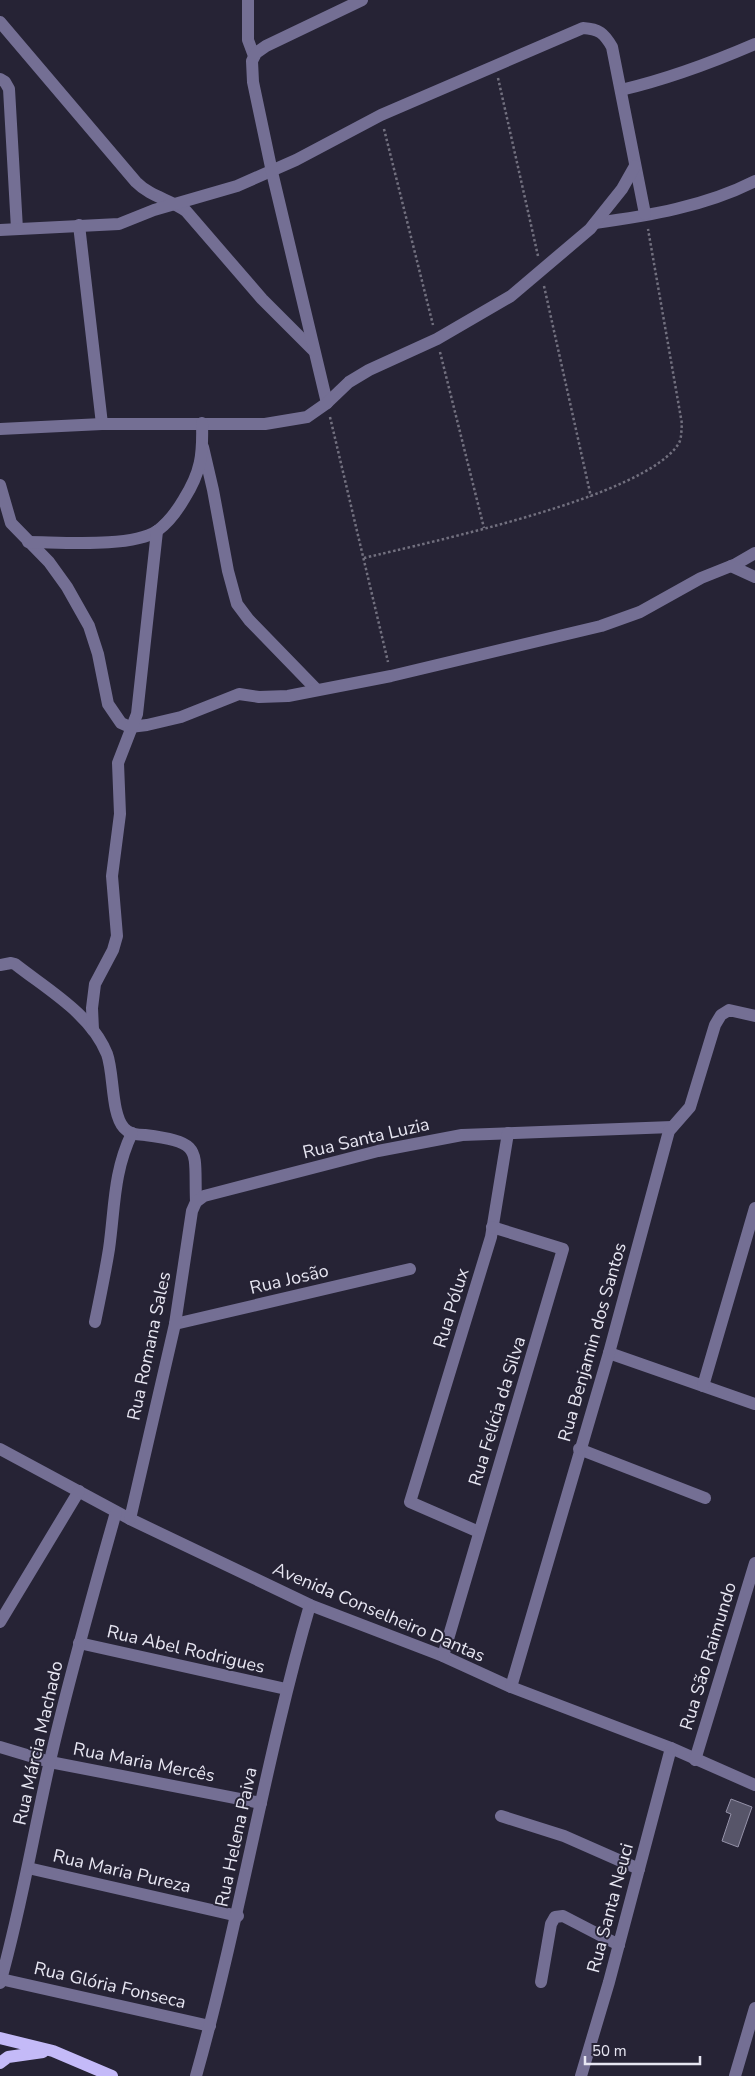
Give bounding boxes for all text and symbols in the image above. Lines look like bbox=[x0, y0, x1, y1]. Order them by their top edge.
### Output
street label: Rua Santa Luzia bbox=[300, 1112, 432, 1164]
street label: Rua Benjamin dos Santos bbox=[552, 1240, 632, 1444]
street label: Rua Josão bbox=[247, 1258, 331, 1300]
street label: Rua Pólux bbox=[428, 1265, 475, 1351]
street label: Rua Romana Sales bbox=[122, 1269, 176, 1423]
street label: Rua Felícia da Silva bbox=[463, 1333, 531, 1489]
street label: Avenida Conselheiro Dantas bbox=[269, 1556, 489, 1668]
street label: Rua São Raimundo bbox=[674, 1579, 742, 1733]
street label: Rua Abel Rodrigues bbox=[105, 1619, 267, 1679]
street label: Rua Márcia Machado bbox=[7, 1659, 69, 1827]
street label: Rua Maria Mercês bbox=[71, 1737, 217, 1787]
street label: Rua Helena Paiva bbox=[209, 1765, 263, 1909]
street label: Rua Santa Neuci bbox=[581, 1841, 639, 1975]
street label: Rua Maria Pureza bbox=[51, 1843, 193, 1899]
street label: Rua Glória Fonseca bbox=[32, 1956, 188, 2014]
scale bar bbox=[585, 2034, 700, 2066]
text: 50 m bbox=[592, 2041, 627, 2061]

